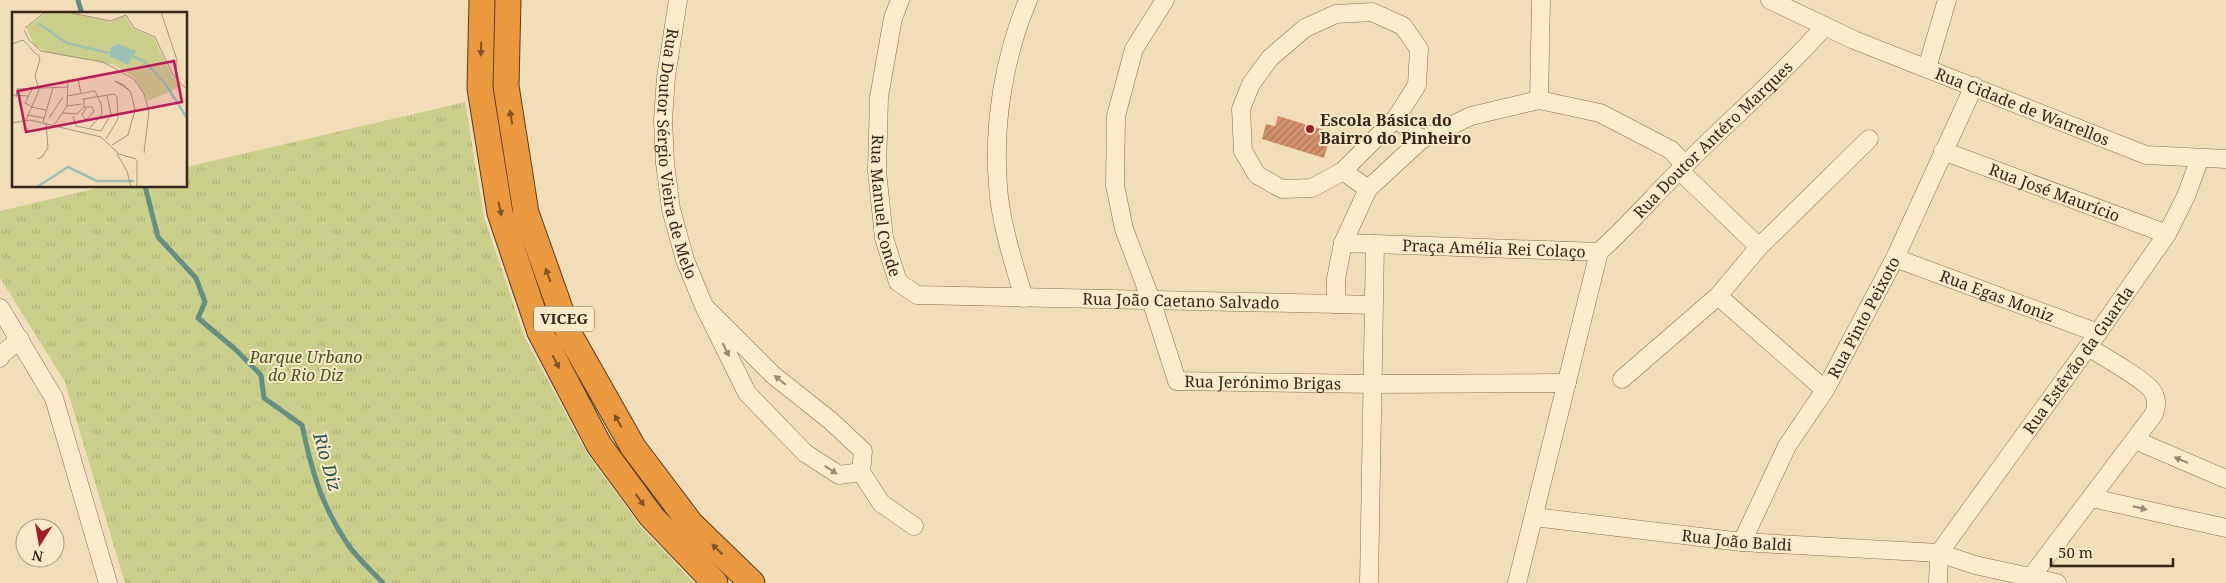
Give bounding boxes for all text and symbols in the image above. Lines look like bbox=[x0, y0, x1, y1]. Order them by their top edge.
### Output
inset map bbox=[12, 12, 188, 188]
street label: Rua Doutor Sérgio Vieira de Melo bbox=[652, 27, 703, 282]
one-way arrow bbox=[476, 41, 484, 57]
street label: Rua Doutor Antéro Marques bbox=[1628, 56, 1797, 223]
street label: Rua Cidade de Watrellos bbox=[1932, 62, 2113, 151]
one-way arrow bbox=[507, 109, 515, 125]
place label: Escola Básica do Bairro do Pinheiro bbox=[1320, 109, 1471, 149]
marker: Escola Básica do Bairro do Pinheiro bbox=[1304, 123, 1316, 135]
street label: Rua Manuel Conde bbox=[866, 134, 907, 279]
street label: Rua José Maurício bbox=[1986, 158, 2123, 227]
one-way arrow bbox=[496, 202, 504, 217]
street label: Praça Amélia Rei Colaço bbox=[1402, 234, 1586, 263]
street label: Rua Pinto Peixoto bbox=[1822, 253, 1905, 382]
street label: Rua Egas Moniz bbox=[1937, 265, 2058, 327]
one-way arrow bbox=[544, 267, 552, 282]
street label: Rua Estêvão da Guarda bbox=[2018, 281, 2138, 438]
street label: Rua João Caetano Salvado bbox=[1082, 288, 1280, 314]
road number: VICEG bbox=[534, 306, 594, 332]
one-way arrow bbox=[722, 342, 730, 357]
park label: Parque Urbano do Rio Diz bbox=[248, 346, 363, 386]
one-way arrow bbox=[552, 354, 560, 369]
street label: Rua Jerónimo Brigas bbox=[1184, 370, 1341, 395]
one-way arrow bbox=[774, 374, 787, 385]
one-way arrow bbox=[614, 414, 623, 427]
water label: Rio Diz bbox=[308, 429, 348, 494]
one-way arrow bbox=[2174, 455, 2188, 463]
one-way arrow bbox=[824, 465, 837, 475]
one-way arrow bbox=[634, 493, 645, 506]
one-way arrow bbox=[2132, 505, 2148, 513]
north arrow bbox=[15, 518, 65, 568]
street label: Rua João Baldi bbox=[1680, 524, 1792, 556]
scale bar bbox=[2051, 536, 2174, 568]
text: 50 m bbox=[2058, 542, 2093, 562]
one-way arrow bbox=[711, 543, 723, 555]
text: N bbox=[30, 546, 45, 567]

